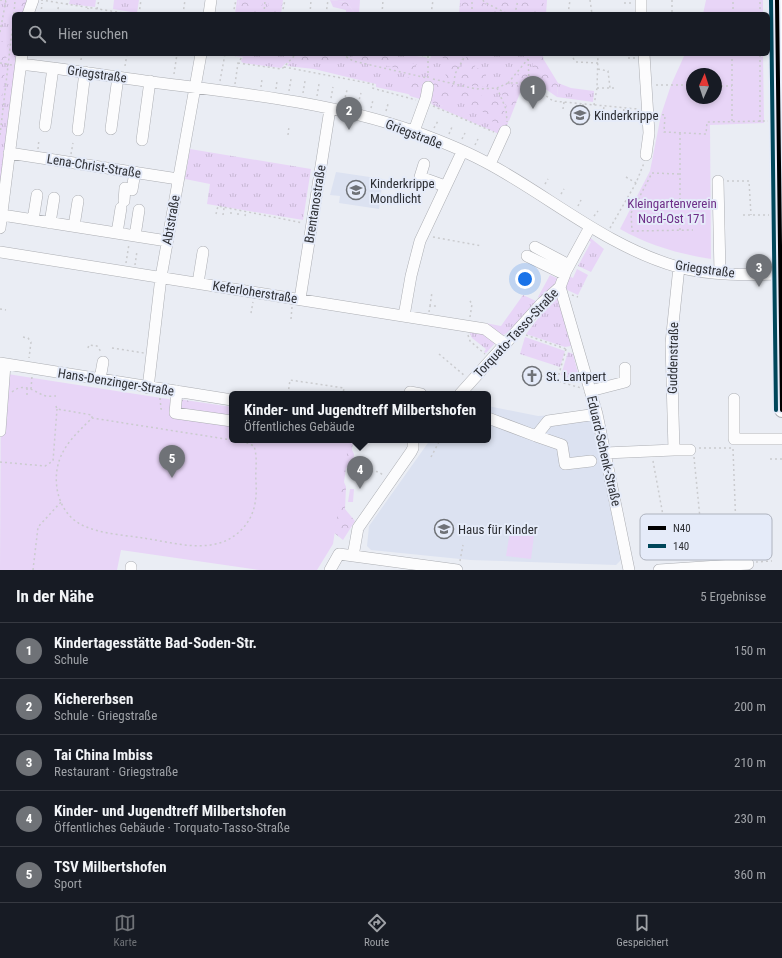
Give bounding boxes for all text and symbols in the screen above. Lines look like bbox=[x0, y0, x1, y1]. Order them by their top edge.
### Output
search box bbox=[12, 12, 770, 56]
icon: search bbox=[26, 23, 48, 45]
text: Hier suchen bbox=[58, 25, 128, 43]
street label: Griegstraße bbox=[66, 62, 128, 86]
north arrow bbox=[686, 68, 722, 104]
pin: 1 bbox=[520, 76, 546, 109]
pin: 2 bbox=[336, 97, 362, 130]
school or university icon: Kinderkrippe bbox=[569, 104, 591, 126]
place label: Kinderkrippe bbox=[594, 108, 659, 123]
street label: Griegstraße bbox=[383, 116, 445, 152]
street label: Lena-Christ-Straße bbox=[46, 151, 142, 181]
street label: Brentanostraße bbox=[301, 164, 329, 244]
place label: Kinderkrippe Mondlicht bbox=[370, 176, 435, 206]
school or university icon: Kinderkrippe Mondlicht bbox=[345, 179, 367, 201]
street label: Abtstraße bbox=[159, 194, 183, 246]
park label: Kleingartenverein Nord-Ost 171 bbox=[627, 196, 717, 226]
pin: 3 bbox=[746, 254, 772, 287]
street label: Griegstraße bbox=[674, 257, 736, 281]
your location bbox=[515, 269, 535, 289]
street label: Keferloherstraße bbox=[212, 278, 298, 306]
street label: Torquato-Tasso-Straße bbox=[471, 285, 561, 381]
street label: Guddenstraße bbox=[665, 322, 681, 394]
street label: Hans-Denzinger-Straße bbox=[57, 365, 175, 399]
church icon: St. Lantpert bbox=[521, 365, 543, 387]
place label: St. Lantpert bbox=[546, 369, 606, 384]
popup bbox=[229, 391, 491, 443]
street label: Eduard-Schenk-Straße bbox=[584, 394, 624, 508]
text: Kinder- und Jugendtreff Milbertshofen bbox=[244, 401, 476, 419]
text: Öffentliches Gebäude bbox=[244, 419, 355, 434]
pin: 5 bbox=[159, 445, 185, 478]
pin: 4 bbox=[347, 456, 373, 489]
legend bbox=[640, 514, 772, 560]
school or university icon: Haus für Kinder bbox=[433, 518, 455, 540]
place label: Haus für Kinder bbox=[458, 522, 538, 537]
text: N40 bbox=[673, 522, 691, 535]
text: 140 bbox=[673, 540, 689, 553]
text: In der Nähe bbox=[16, 586, 94, 606]
text: 5 Ergebnisse bbox=[700, 589, 766, 604]
text: Kindertagesstätte Bad-Soden-Str. bbox=[54, 634, 257, 652]
text: 1 bbox=[26, 643, 32, 658]
text: 150 m bbox=[734, 643, 766, 658]
text: Schule bbox=[54, 652, 88, 667]
text: Kichererbsen bbox=[54, 690, 133, 708]
text: 2 bbox=[26, 699, 32, 714]
text: 200 m bbox=[734, 699, 766, 714]
text: Schule · Griegstraße bbox=[54, 708, 157, 723]
text: Tai China Imbiss bbox=[54, 746, 153, 764]
text: 3 bbox=[26, 755, 32, 770]
text: 210 m bbox=[734, 755, 766, 770]
text: Restaurant · Griegstraße bbox=[54, 764, 178, 779]
text: Kinder- und Jugendtreff Milbertshofen bbox=[54, 802, 286, 820]
text: 4 bbox=[26, 811, 32, 826]
text: 230 m bbox=[734, 811, 766, 826]
text: Öffentliches Gebäude · Torquato-Tasso-Straße bbox=[54, 820, 290, 835]
text: TSV Milbertshofen bbox=[54, 858, 167, 876]
text: 5 bbox=[26, 867, 32, 882]
text: 360 m bbox=[734, 867, 766, 882]
text: Sport bbox=[54, 876, 82, 891]
tab: Karte bbox=[114, 912, 137, 949]
tab: Route bbox=[364, 912, 389, 949]
tab: Gespeichert bbox=[616, 912, 668, 949]

